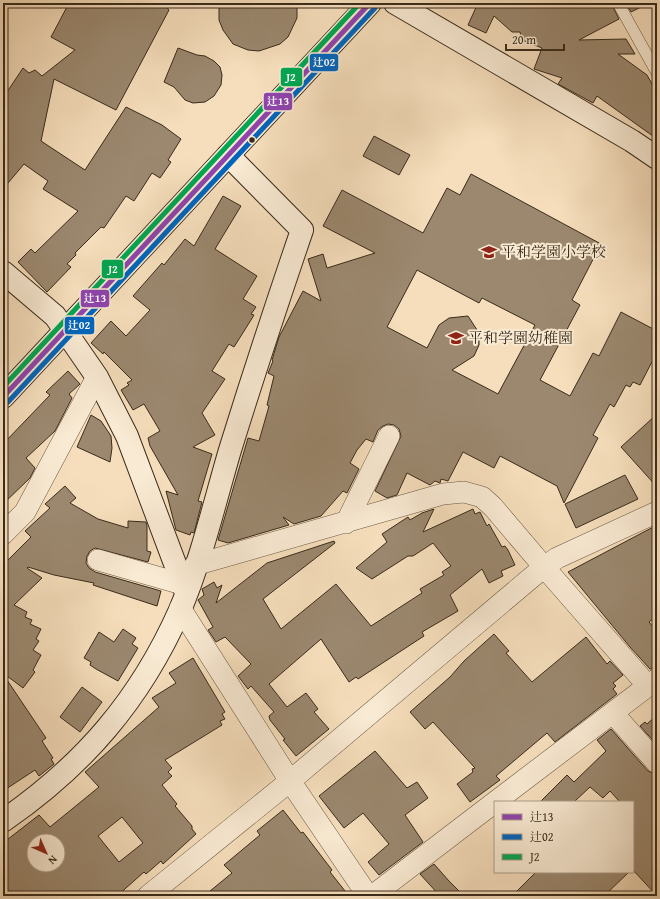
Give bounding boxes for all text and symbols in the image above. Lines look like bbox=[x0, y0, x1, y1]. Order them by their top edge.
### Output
scale bar bbox=[506, 26, 564, 52]
text: 20 m bbox=[512, 31, 536, 48]
line badge: 辻02 bbox=[309, 53, 339, 72]
text: 辻02 bbox=[313, 54, 335, 70]
line badge: J2 bbox=[280, 67, 303, 87]
text: J2 bbox=[284, 69, 296, 85]
line badge: 辻13 bbox=[263, 92, 293, 111]
text: 辻13 bbox=[267, 93, 289, 109]
unlabelled marker bbox=[247, 135, 257, 145]
place label: 平和学園小学校 bbox=[501, 241, 606, 262]
school or university icon: 平和学園小学校 bbox=[480, 243, 498, 261]
line badge: J2 bbox=[101, 259, 124, 279]
text: J2 bbox=[106, 261, 118, 277]
line badge: 辻13 bbox=[80, 289, 110, 308]
text: 辻13 bbox=[84, 290, 106, 306]
line badge: 辻02 bbox=[64, 316, 95, 335]
text: 辻02 bbox=[68, 317, 90, 333]
place label: 平和学園幼稚園 bbox=[468, 327, 573, 348]
school or university icon: 平和学園幼稚園 bbox=[447, 329, 465, 347]
legend bbox=[494, 801, 634, 873]
text: 辻13 bbox=[530, 808, 554, 825]
text: 辻02 bbox=[530, 828, 554, 845]
north arrow bbox=[26, 833, 66, 873]
text: J2 bbox=[528, 848, 540, 865]
text: N bbox=[44, 852, 61, 869]

